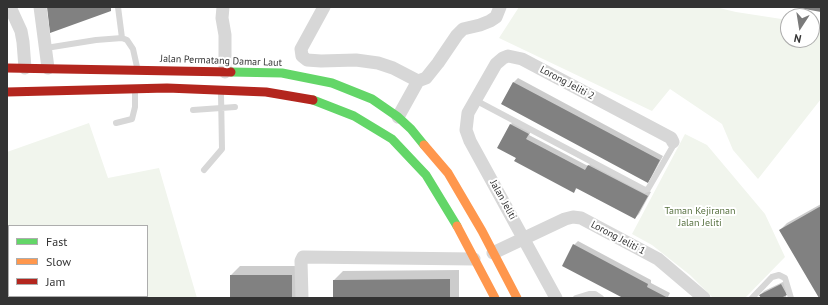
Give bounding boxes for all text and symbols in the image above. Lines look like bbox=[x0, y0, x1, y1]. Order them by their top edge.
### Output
north arrow bbox=[780, 8, 820, 48]
text: N bbox=[793, 31, 803, 46]
street label: Jalan Permatang Damar Laut bbox=[160, 53, 282, 69]
street label: Lorong Jeliti 2 bbox=[538, 64, 596, 102]
street label: Jalan Jeliti bbox=[487, 178, 519, 222]
park label: Taman Kejiranan Jalan Jeliti bbox=[665, 205, 735, 228]
street label: Lorong Jeliti 1 bbox=[589, 219, 647, 257]
legend bbox=[8, 225, 148, 297]
text: Fast bbox=[46, 234, 67, 249]
text: Slow bbox=[46, 254, 71, 269]
text: Jam bbox=[46, 274, 65, 289]

